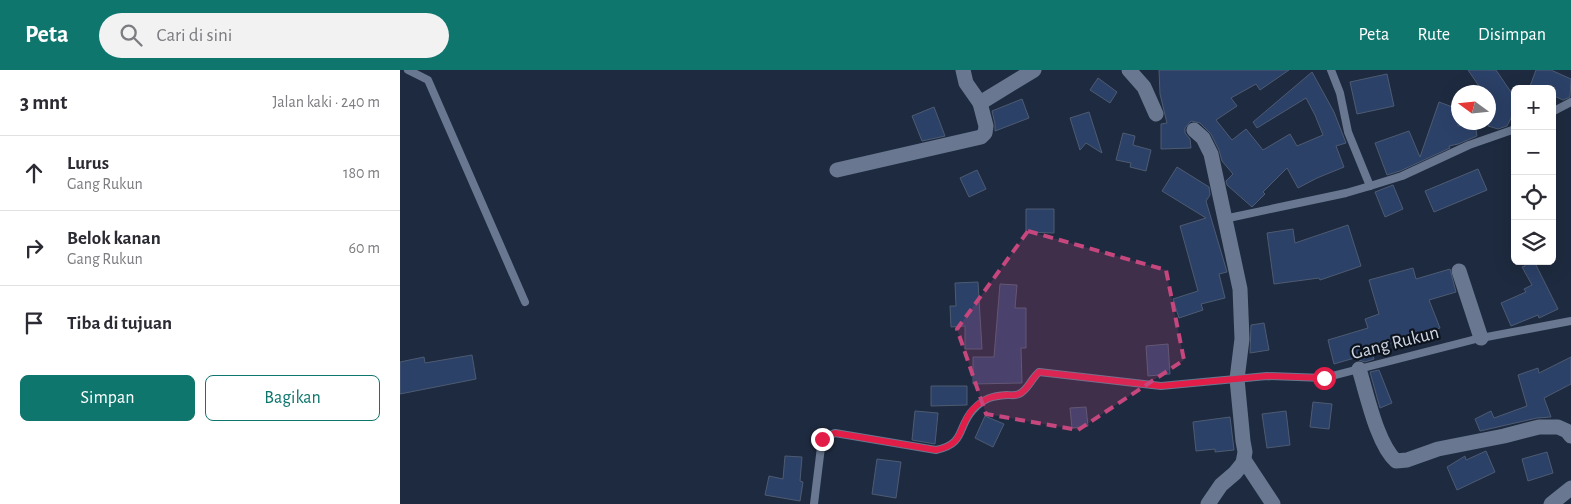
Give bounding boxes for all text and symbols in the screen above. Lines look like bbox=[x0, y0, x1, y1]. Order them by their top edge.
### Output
search box bbox=[99, 13, 449, 58]
icon: search bbox=[117, 21, 145, 49]
text: Peta bbox=[25, 23, 69, 47]
text: Cari di sini bbox=[157, 26, 232, 45]
text: Peta bbox=[1358, 26, 1389, 44]
text: Rute bbox=[1417, 26, 1450, 44]
text: Disimpan bbox=[1478, 26, 1546, 44]
north arrow bbox=[1451, 85, 1496, 130]
map controls bbox=[1511, 85, 1556, 265]
button: + bbox=[1511, 85, 1556, 130]
text: 3 mnt bbox=[20, 92, 67, 113]
text: Jalan kaki · 240 m bbox=[273, 94, 380, 110]
button: − bbox=[1511, 130, 1556, 175]
text: Lurus bbox=[67, 154, 109, 173]
icon: ahead bbox=[20, 159, 48, 187]
text: 180 m bbox=[343, 165, 380, 181]
button: locate bbox=[1511, 175, 1556, 220]
text: Gang Rukun bbox=[67, 176, 143, 192]
button: layers bbox=[1511, 220, 1556, 265]
text: Belok kanan bbox=[67, 229, 161, 248]
icon: right bbox=[20, 234, 48, 262]
text: 60 m bbox=[349, 240, 380, 256]
text: Gang Rukun bbox=[67, 251, 143, 267]
icon: arrive bbox=[20, 309, 48, 337]
text: Tiba di tujuan bbox=[67, 314, 172, 333]
street label: Gang Rukun bbox=[1349, 323, 1441, 363]
route start bbox=[1313, 367, 1336, 390]
button: Simpan bbox=[20, 375, 195, 421]
button: Bagikan bbox=[205, 375, 380, 421]
route end bbox=[811, 428, 834, 451]

